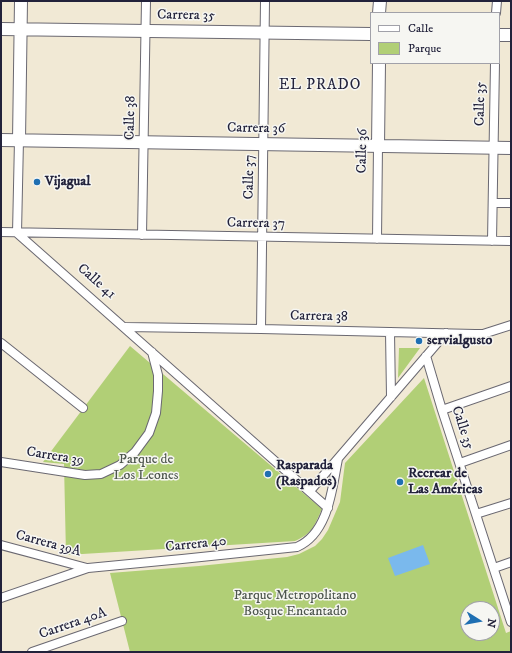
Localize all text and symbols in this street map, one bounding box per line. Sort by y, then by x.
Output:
street label: Carrera 35 [157,7,215,25]
legend [370,12,500,64]
text: Calle [408,21,433,36]
text: Parque [408,41,441,56]
district label: EL PRADO [279,77,361,95]
street label: Calle 35 [472,82,490,126]
street label: Calle 38 [122,96,140,140]
street label: Carrera 36 [227,120,285,138]
street label: Calle 36 [354,128,372,174]
street label: Calle 37 [241,154,259,200]
place label: Vijagual [45,174,90,190]
marker: Vijagual [32,177,42,187]
street label: Carrera 37 [227,215,285,233]
street label: Calle 41 [73,261,119,303]
street label: Carrera 38 [290,308,348,326]
place label: servialgusto [427,333,492,349]
marker: servialgusto [414,336,424,346]
street label: Calle 35 [447,404,477,452]
street label: Carrera 39 [25,444,85,470]
park label: Parque de Los Leones [113,452,179,484]
place label: Rasparada (Raspados) [276,458,337,490]
place label: Recrear de Las Américas [408,466,482,498]
marker: Rasparada (Raspados) [263,469,273,479]
marker: Recrear de Las Américas [395,477,405,487]
street label: Carrera 39A [14,527,82,561]
street label: Carrera 40 [165,533,227,557]
park label: Parque Metropolitano Bosque Encantado [234,588,356,620]
north arrow [460,601,500,641]
street label: Carrera 40A [37,605,109,643]
text: N [483,617,499,629]

